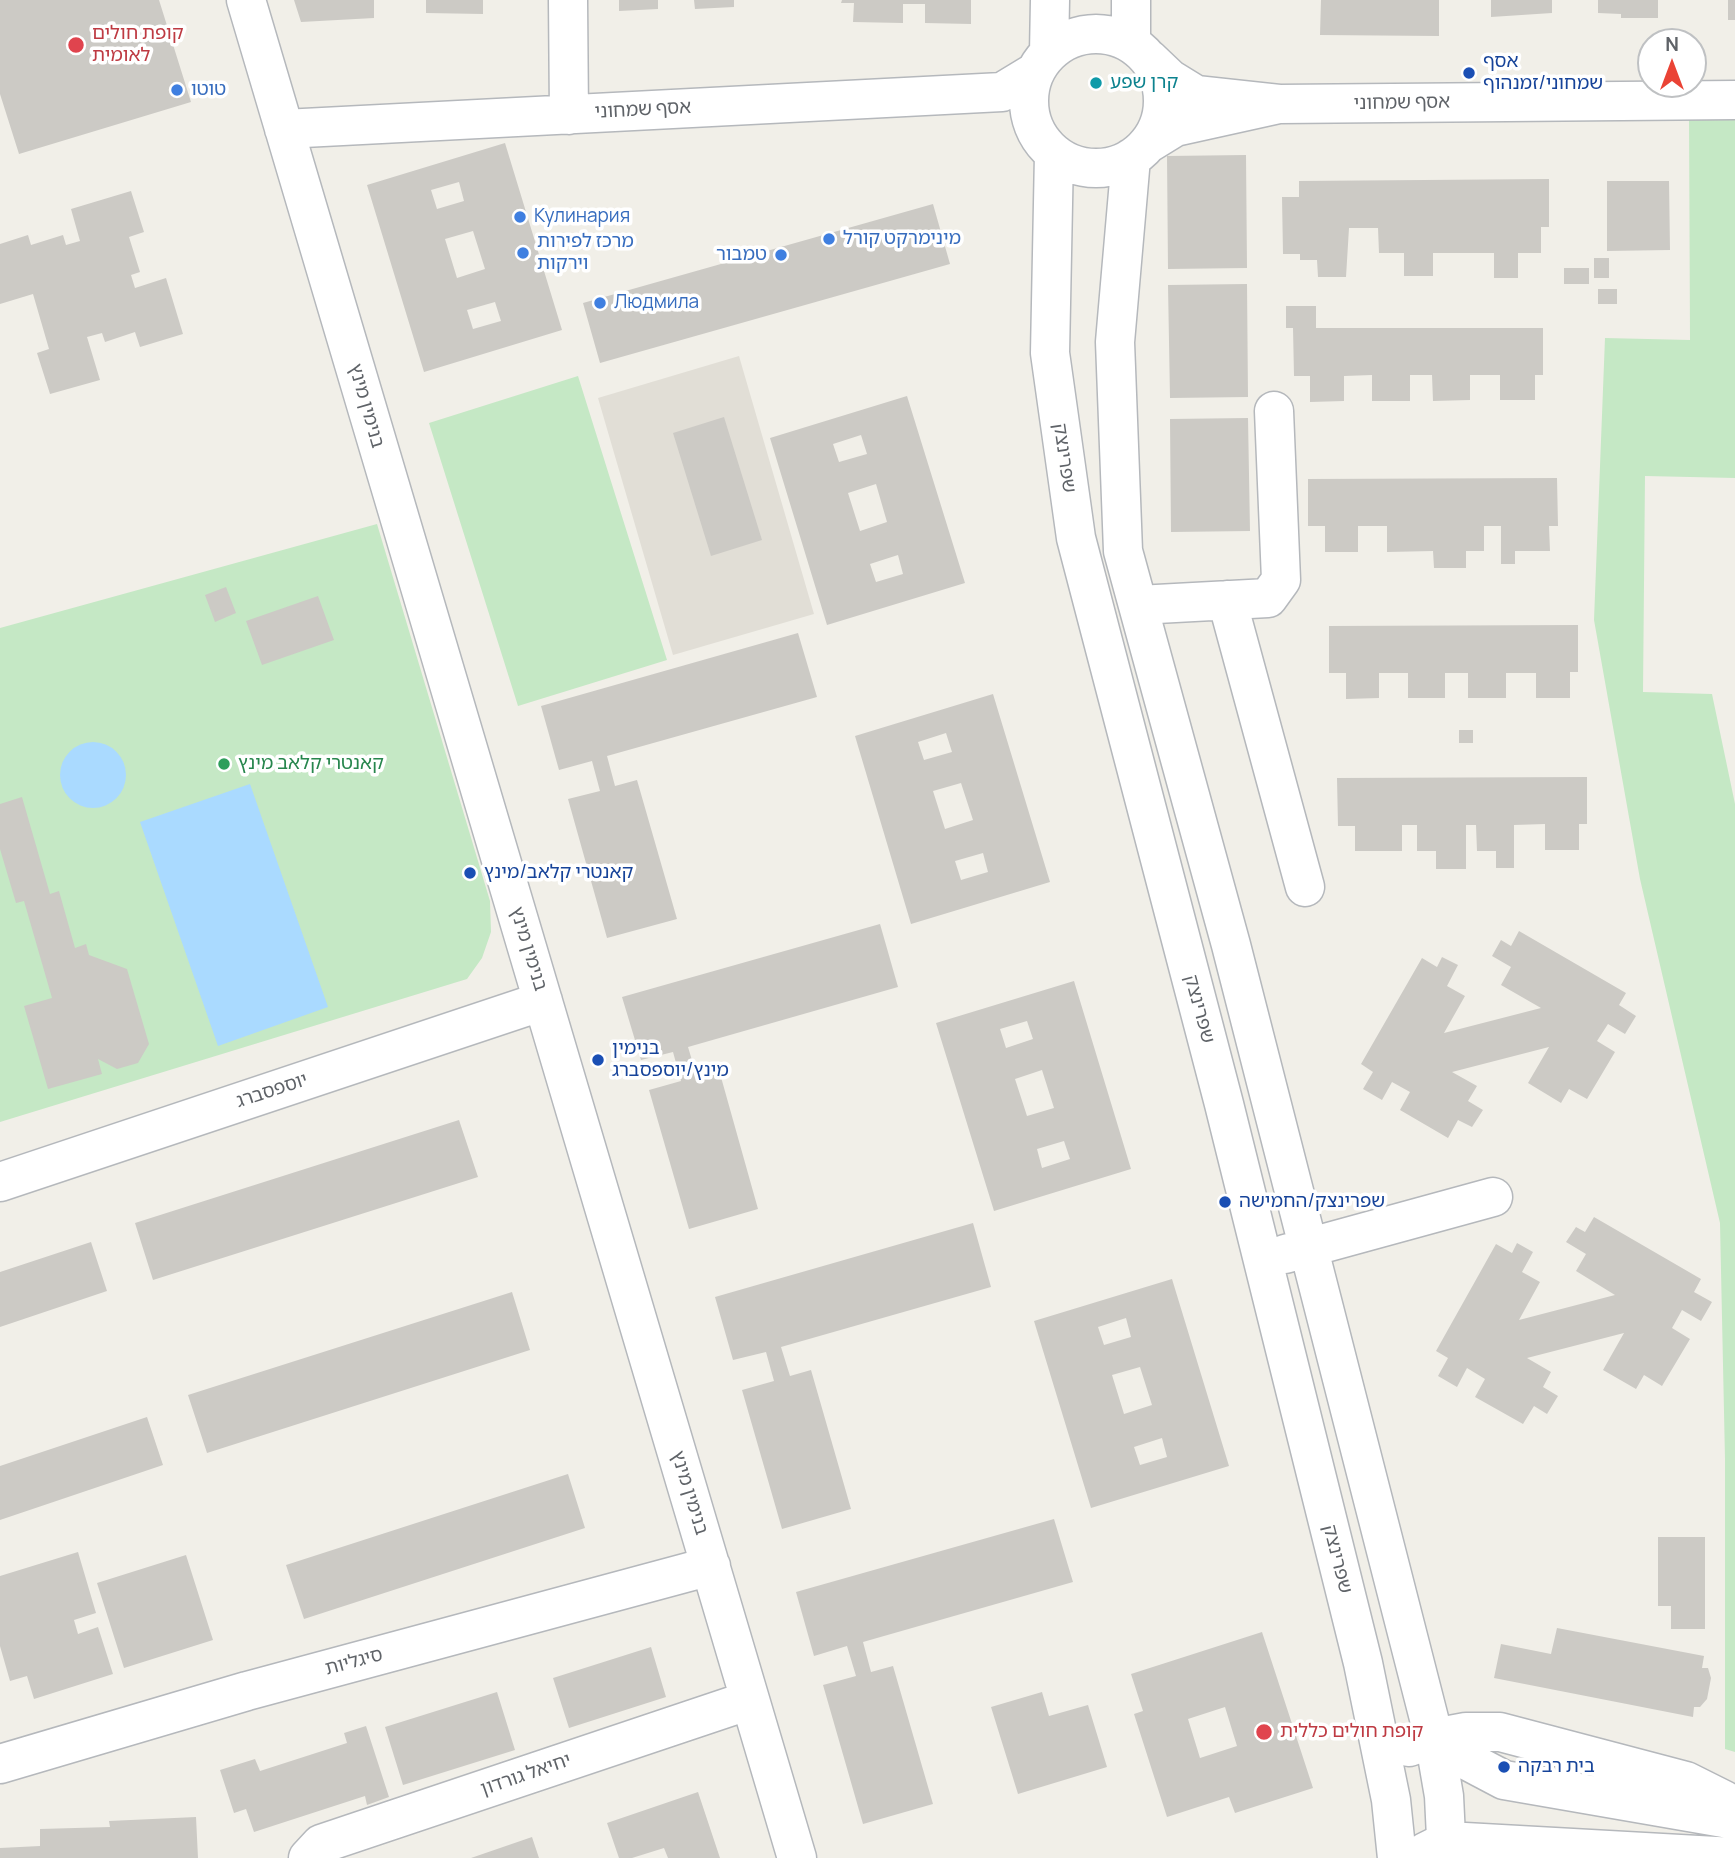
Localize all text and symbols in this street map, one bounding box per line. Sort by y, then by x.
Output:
place label: קופת חולים לאומית [92,23,184,67]
north arrow [1637,28,1707,98]
text: N [1665,31,1679,57]
marker: קופת חולים לאומית [66,35,86,55]
place label: אסף שמחוני/זמנהוף [1483,51,1603,95]
marker: אסף שמחוני/זמנהוף [1461,65,1477,81]
place label: קרן שפע [1110,72,1178,94]
marker: קרן שפע [1088,75,1104,91]
place label: טוטו [191,79,226,101]
marker: טוטו [169,82,185,98]
street label: אסף שמחוני [1354,91,1450,115]
street label: אסף שמחוני [594,96,692,124]
place label: Кулинария [534,206,630,228]
marker: Кулинария [512,209,528,225]
place label: מינימרקט קורל [843,228,961,250]
place label: מרכז לפירות וירקות [537,231,634,275]
marker: מינימרקט קורל [821,231,837,247]
place label: טמבור [716,244,767,266]
marker: מרכז לפירות וירקות [515,245,531,261]
marker: טמבור [773,247,789,263]
place label: Людмила [614,292,699,314]
marker: Людмила [592,295,608,311]
street label: בנימין מינץ [343,361,389,451]
street label: שפרינצק [1048,422,1080,494]
place label: קאנטרי קלאב מינץ [238,753,384,775]
marker: קאנטרי קלאב מינץ [216,756,232,772]
place label: קאנטרי קלאב/מינץ [484,862,633,884]
marker: קאנטרי קלאב/מינץ [462,865,478,881]
street label: בנימין מינץ [504,904,552,994]
street label: שפרינצק [1179,972,1219,1046]
place label: בנימין מינץ/יוספסברג [612,1038,729,1082]
marker: בנימין מינץ/יוספסברג [590,1052,606,1068]
street label: יוספסברג [233,1069,311,1113]
place label: שפרינצק/החמישה [1239,1191,1385,1213]
marker: שפרינצק/החמישה [1217,1194,1233,1210]
street label: בנימין מינץ [665,1448,713,1538]
street label: שפרינצק [1317,1522,1357,1596]
street label: סיגליות [323,1643,385,1681]
place label: קופת חולים כללית [1280,1721,1423,1743]
marker: קופת חולים כללית [1254,1722,1274,1742]
street label: יחיאל גורדון [478,1749,574,1801]
place label: בית רבקה [1518,1756,1595,1778]
marker: בית רבקה [1496,1759,1512,1775]

